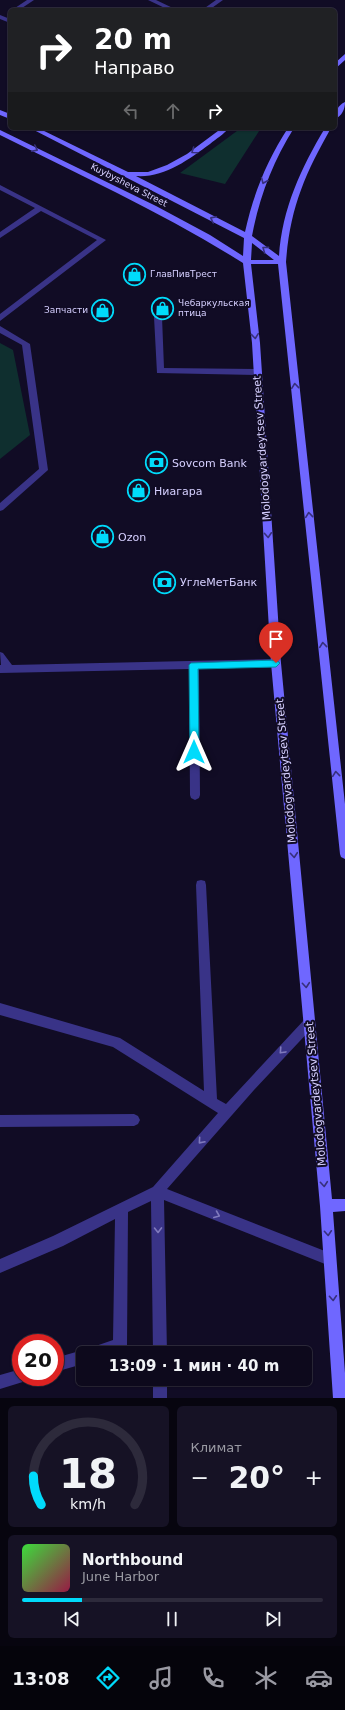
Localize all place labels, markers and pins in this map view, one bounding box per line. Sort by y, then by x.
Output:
shop icon: ГлавПивТрест [121,261,147,287]
place label: ГлавПивТрест [150,269,217,279]
shop icon: Чебаркульская птица [150,295,176,321]
shop icon: Запчасти [90,297,116,323]
place label: Чебаркульская птица [178,298,250,318]
place label: Запчасти [44,305,88,315]
bank icon: Sovcom Bank [144,450,170,476]
place label: Sovcom Bank [172,457,247,470]
shop icon: Ниагара [126,478,152,504]
place label: Ниагара [154,485,202,498]
shop icon: Ozon [89,524,115,550]
place label: Ozon [118,531,146,544]
bank icon: УглеМетБанк [151,569,177,595]
place label: УглеМетБанк [180,576,257,589]
pin [259,622,293,663]

